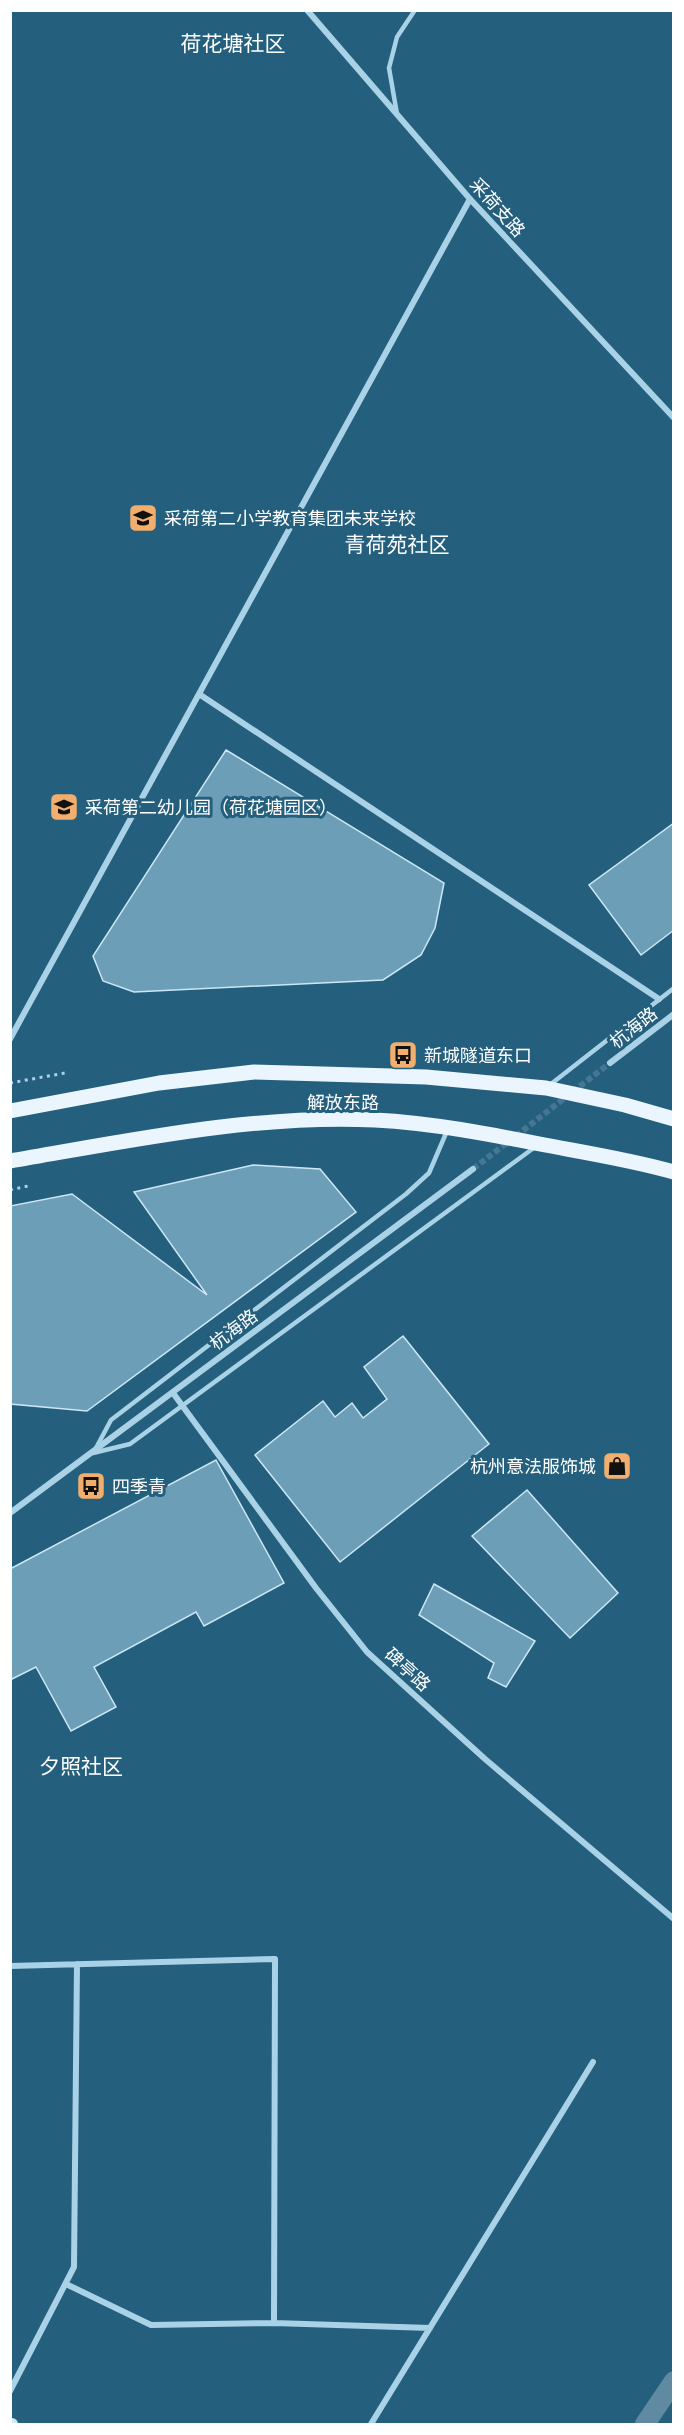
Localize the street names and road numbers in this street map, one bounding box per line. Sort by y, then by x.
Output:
street label: 采荷支路 [465,172,531,242]
street label: 杭海路 [604,1001,662,1053]
street label: 解放东路 [307,1090,379,1114]
street label: 杭海路 [204,1303,262,1355]
street label: 碑亭路 [380,1642,436,1696]

